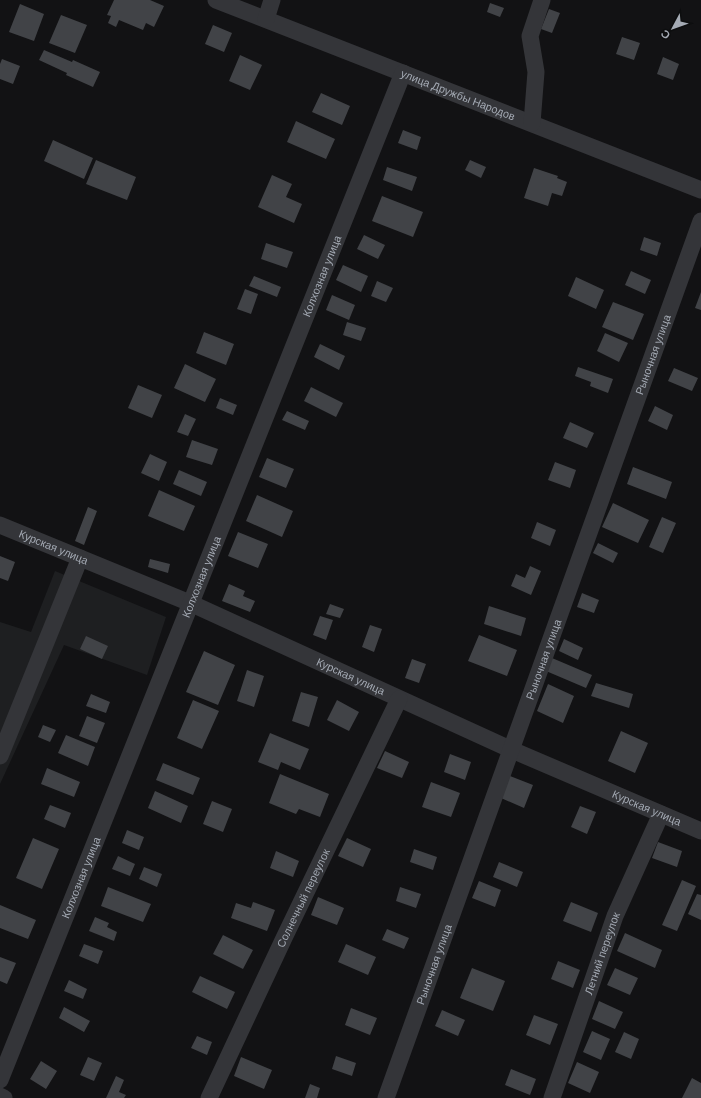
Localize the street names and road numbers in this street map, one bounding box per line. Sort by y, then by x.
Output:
street label: улица Дружбы Народов [399,66,517,124]
street label: Колхозная улица [299,232,345,319]
street label: Рыночная улица [632,312,674,397]
street label: Курская улица [17,527,91,568]
street label: Колхозная улица [179,533,224,620]
street label: Рыночная улица [523,617,565,701]
street label: Курская улица [314,655,388,698]
street label: Курская улица [610,787,684,829]
street label: Колхозная улица [58,834,104,920]
street label: Солнечный переулок [274,846,333,950]
street label: Летний переулок [581,910,623,996]
street label: Рыночная улица [413,921,455,1006]

